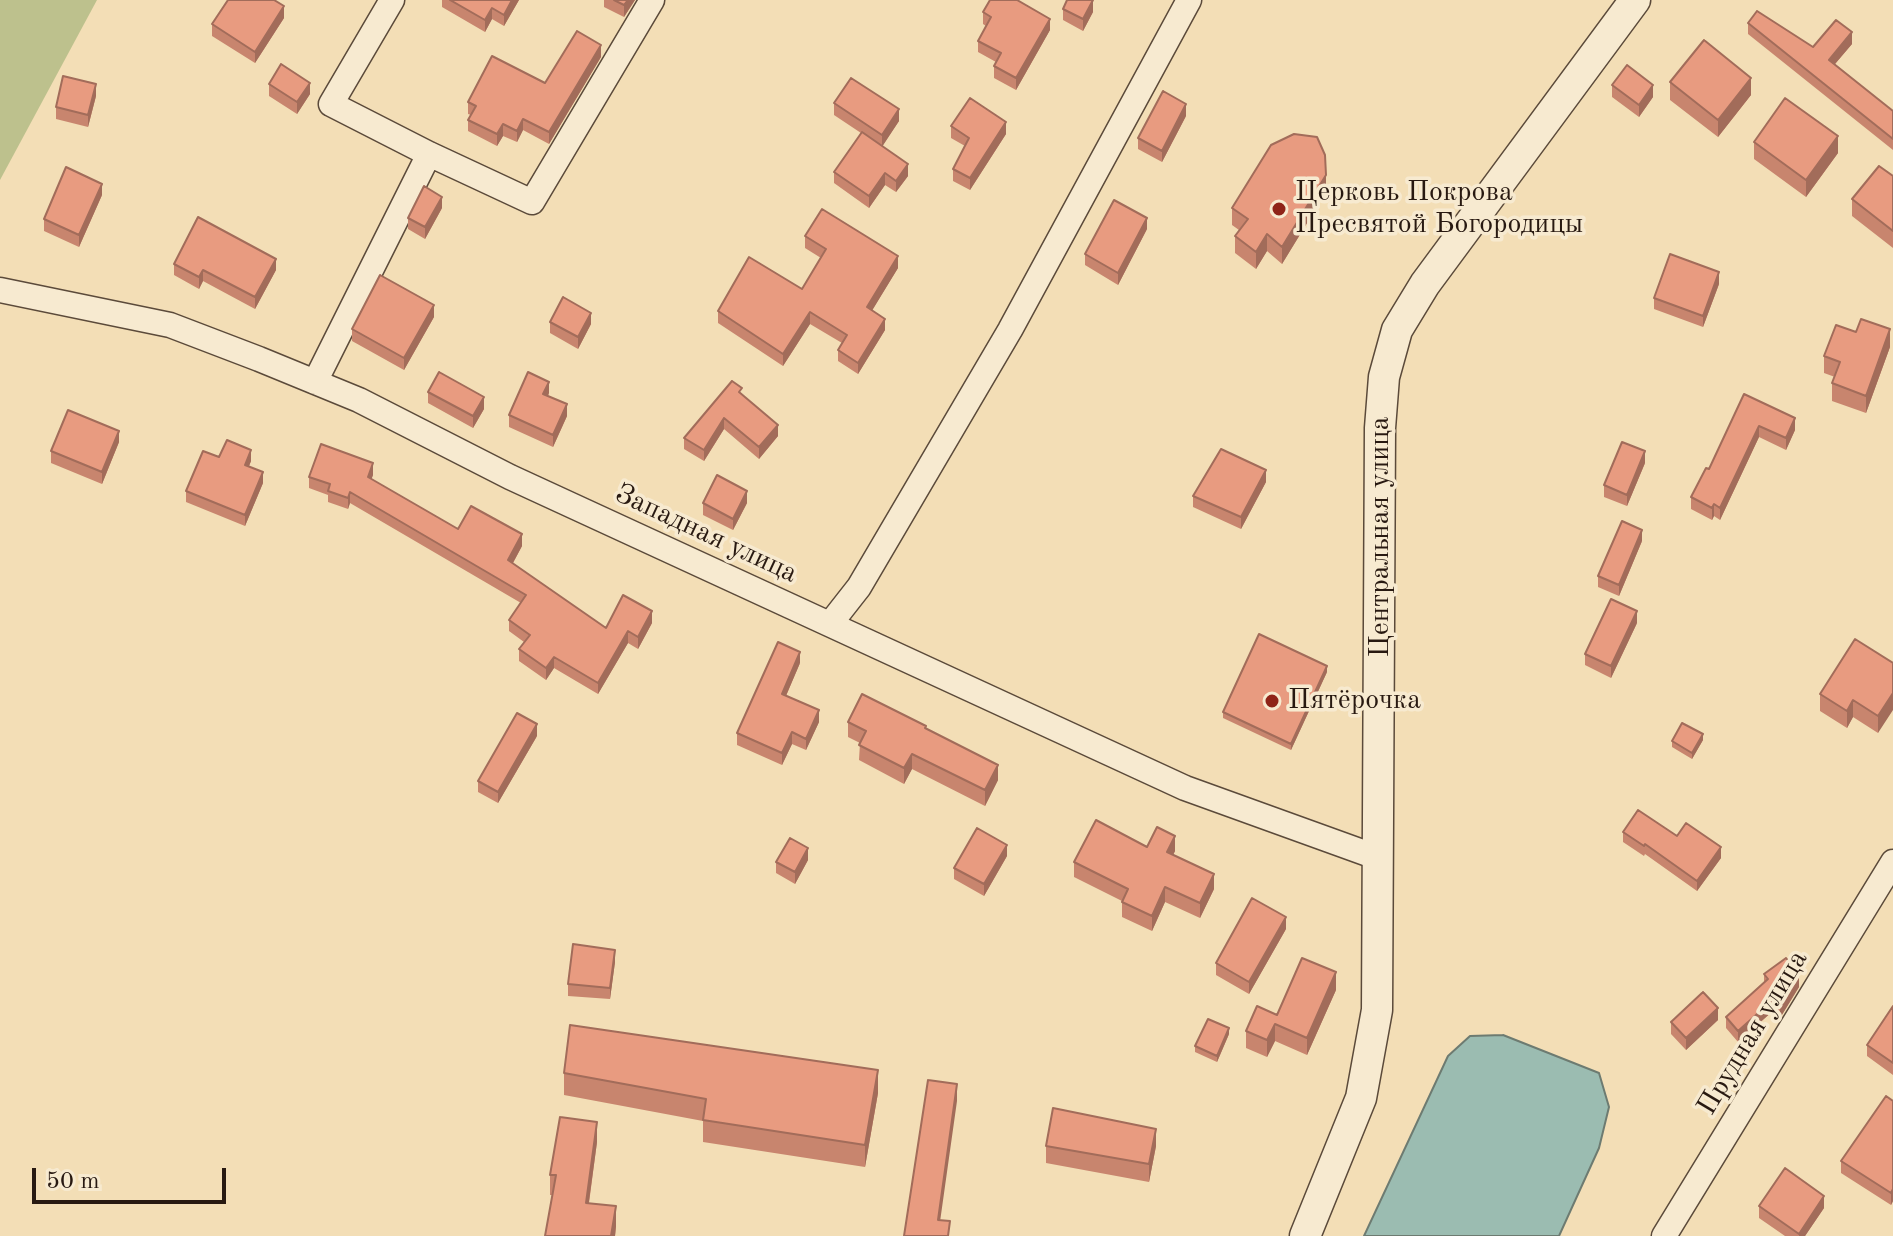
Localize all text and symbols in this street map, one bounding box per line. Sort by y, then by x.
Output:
place label: Церковь Покрова Пресвятой Богородицы [1295,176,1583,242]
marker: Церковь Покрова Пресвятой Богородицы [1270,200,1288,218]
street label: Центральная улица [1364,416,1398,658]
street label: Западная улица [609,477,803,591]
place label: Пятёрочка [1288,684,1421,718]
marker: Пятёрочка [1263,692,1281,710]
street label: Прудная улица [1691,944,1815,1122]
scale bar [36,1152,230,1202]
text: 50 m [46,1170,100,1194]

